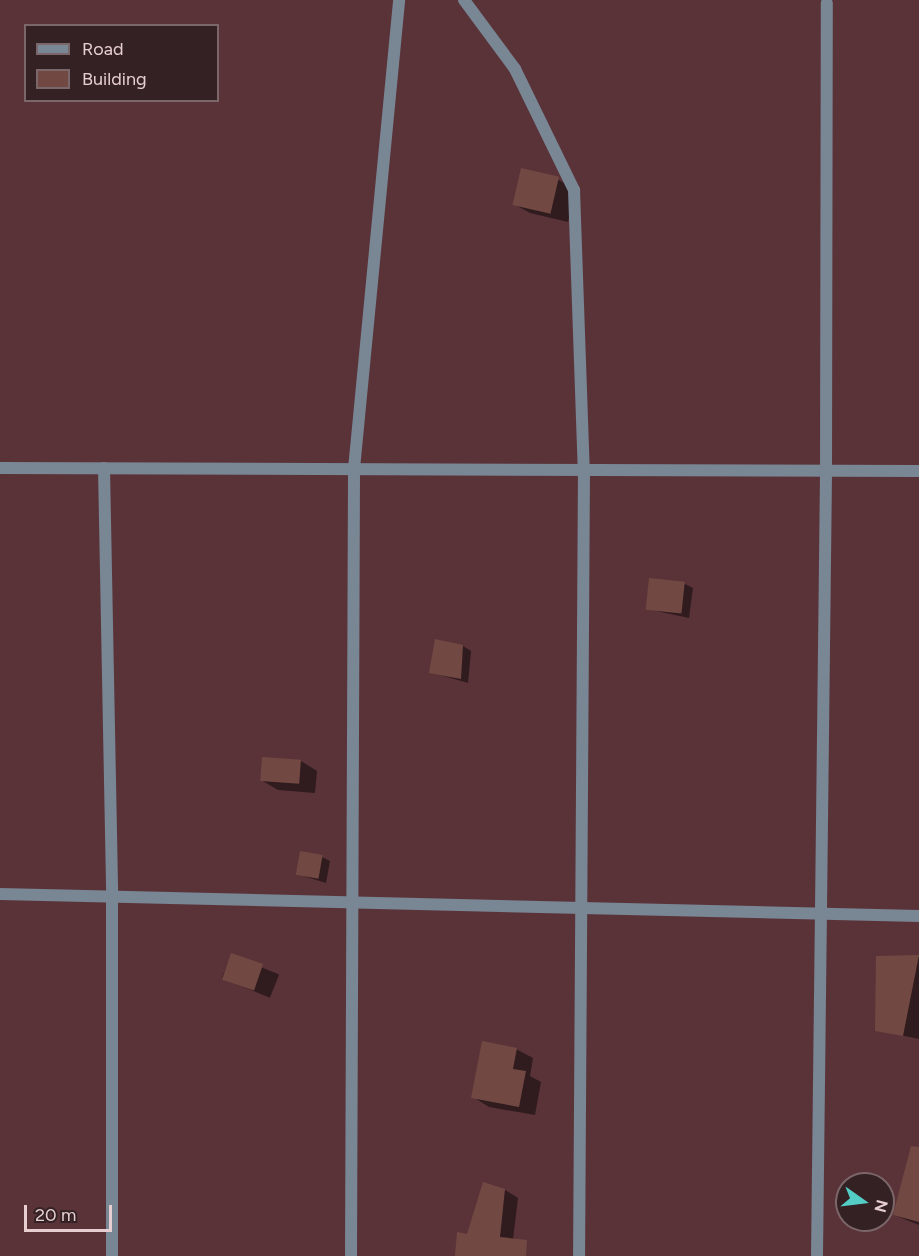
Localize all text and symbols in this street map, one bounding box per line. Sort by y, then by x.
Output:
legend [24,24,219,102]
text: Road [82,38,123,60]
text: Building [82,68,147,90]
north arrow [835,1172,895,1232]
scale bar [27,1193,116,1231]
text: N [870,1198,892,1214]
text: 20 m [35,1204,76,1226]

